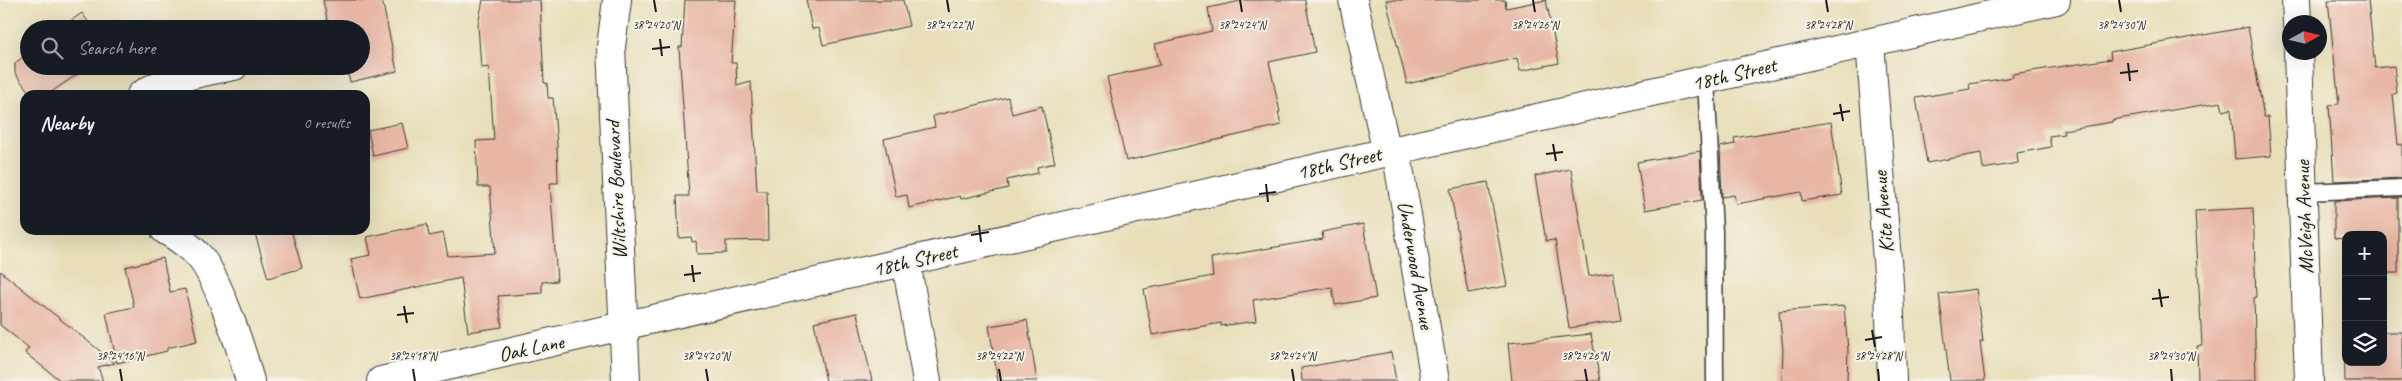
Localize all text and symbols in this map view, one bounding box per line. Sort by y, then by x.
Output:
north arrow [2282,15,2327,60]
text: 38°24'20"N [632,17,681,33]
text: 38°24'22"N [925,17,974,33]
text: 38°24'24"N [1218,17,1267,33]
text: 38°24'26"N [1511,17,1560,33]
text: 38°24'28"N [1804,17,1853,33]
text: 38°24'30"N [2097,17,2146,33]
search box [20,20,370,75]
icon: search [38,34,66,62]
text: Search here [78,36,155,60]
street label: 18th Street [1689,51,1781,96]
text: Nearby [40,110,93,136]
text: 0 results [303,113,350,133]
street label: Wiltshire Boulevard [599,117,633,260]
street label: 18th Street [1294,140,1386,185]
street label: McVeigh Avenue [2289,159,2319,274]
street label: Kite Avenue [1866,169,1900,254]
street label: Underwood Avenue [1392,199,1440,332]
map controls [2342,231,2387,366]
button: + [2342,231,2387,276]
street label: 18th Street [870,237,962,282]
button: − [2342,276,2387,321]
button: layers [2342,321,2387,366]
street label: Oak Lane [496,328,567,368]
text: 38°24'16"N [96,348,145,364]
text: 38°24'18"N [389,348,438,364]
text: 38°24'20"N [682,348,731,364]
text: 38°24'22"N [975,348,1024,364]
text: 38°24'24"N [1268,348,1317,364]
text: 38°24'26"N [1561,348,1610,364]
text: 38°24'28"N [1854,348,1903,364]
text: 38°24'30"N [2147,348,2196,364]

